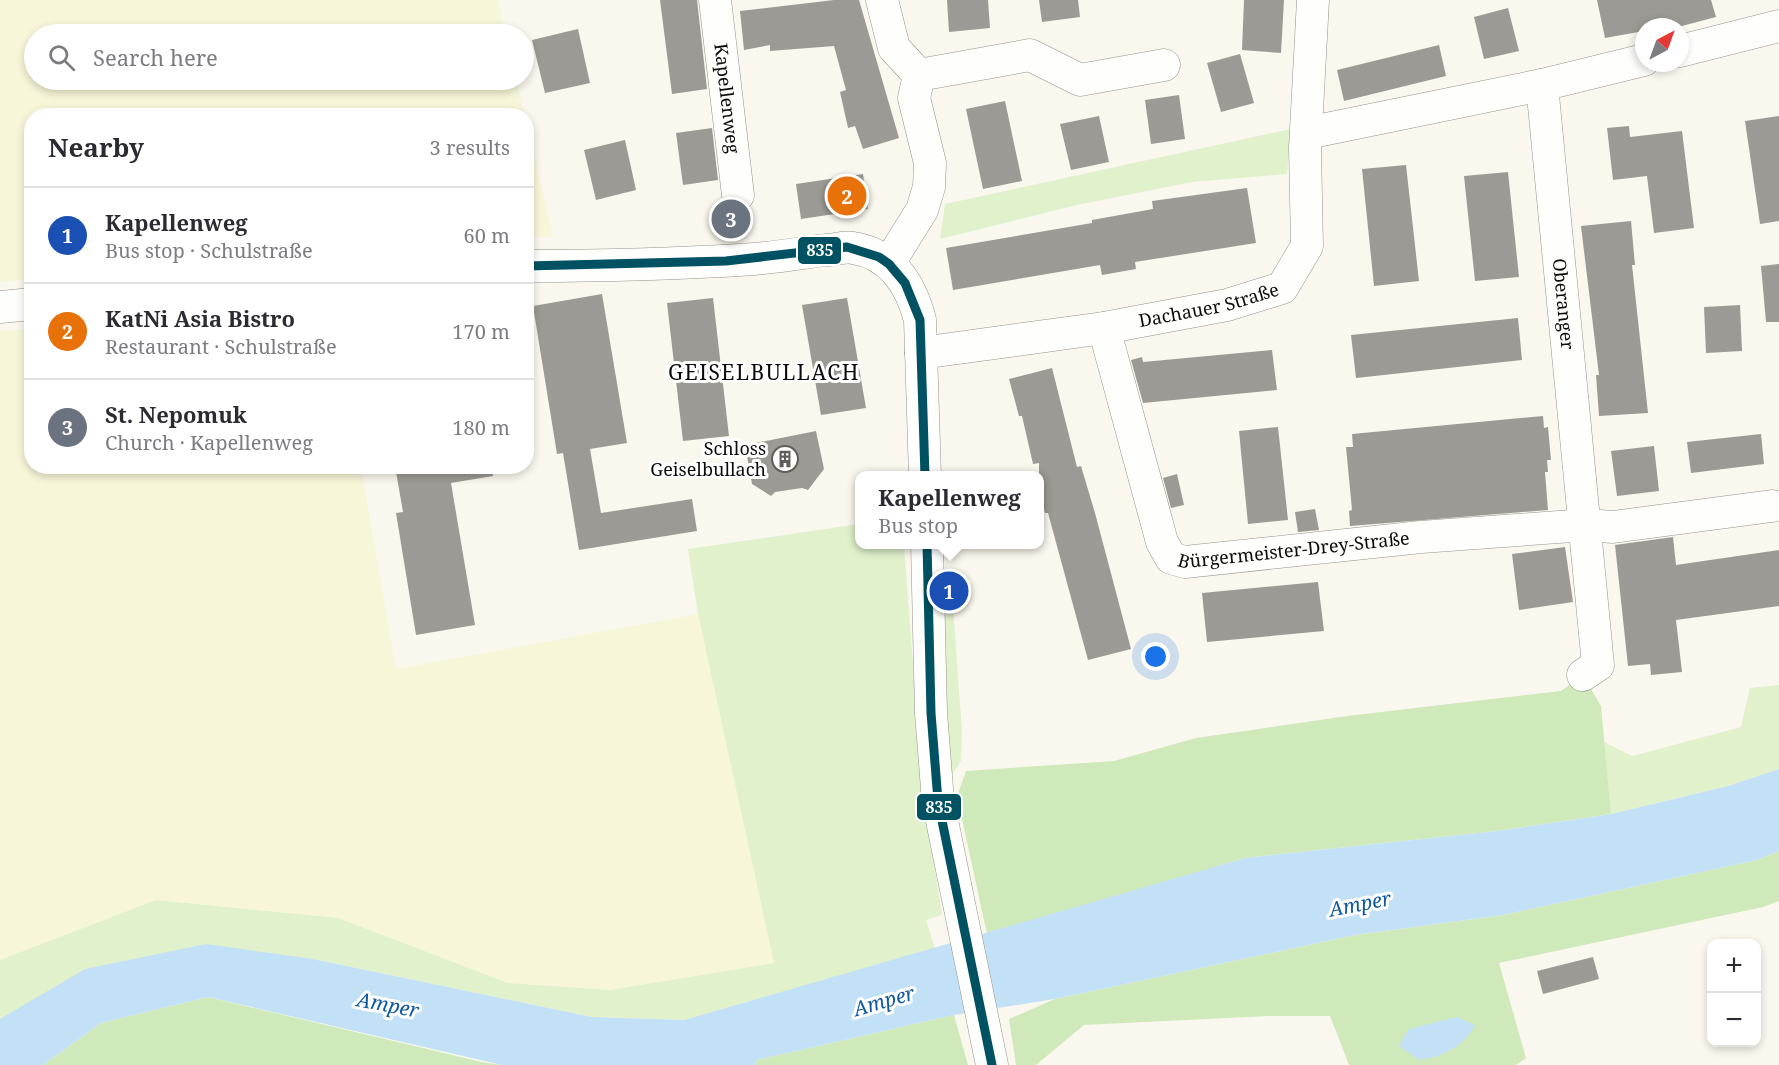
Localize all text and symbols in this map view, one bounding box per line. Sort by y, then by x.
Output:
north arrow [1635,18,1689,72]
search box [24,24,534,90]
icon: search [45,41,78,74]
text: Search here [93,42,218,72]
street label: Kapellenweg [709,42,746,155]
text: Nearby [48,129,144,165]
text: 3 results [430,134,510,161]
pin: 2 [828,174,866,218]
pin: 3 [712,196,750,242]
text: Kapellenweg [105,207,248,237]
text: 1 [62,222,73,249]
text: 60 m [464,222,510,249]
line badge: 835 [797,236,842,265]
text: Bus stop · Schulstraße [105,237,313,264]
text: 835 [806,239,834,261]
street label: Oberanger [1548,257,1581,351]
street label: Dachauer Straße [1136,277,1282,332]
text: KatNi Asia Bistro [105,303,295,333]
text: 2 [62,318,73,345]
text: 170 m [452,318,510,345]
text: Restaurant · Schulstraße [105,333,337,360]
district label: GEISELBULLACH [668,358,860,386]
text: St. Nepomuk [105,399,247,429]
text: 3 [62,414,73,441]
text: 180 m [452,414,510,441]
text: Church · Kapellenweg [105,429,313,456]
place label: Schloss Geiselbullach [650,436,766,481]
building icon: Schloss Geiselbullach [770,444,800,474]
popup [855,471,1044,549]
text: Kapellenweg [878,482,1021,512]
text: Bus stop [878,512,958,539]
street label: Bürgermeister-Drey-Straße [1175,525,1411,574]
pin: 1 [930,568,968,614]
your location [1141,642,1170,671]
line badge: 835 [916,793,962,821]
text: 835 [925,796,953,818]
water label: Amper [1325,884,1394,923]
map controls [1707,939,1761,1047]
button: + [1707,939,1761,993]
water label: Amper [848,979,918,1023]
water label: Amper [353,985,422,1024]
button: − [1707,993,1761,1047]

